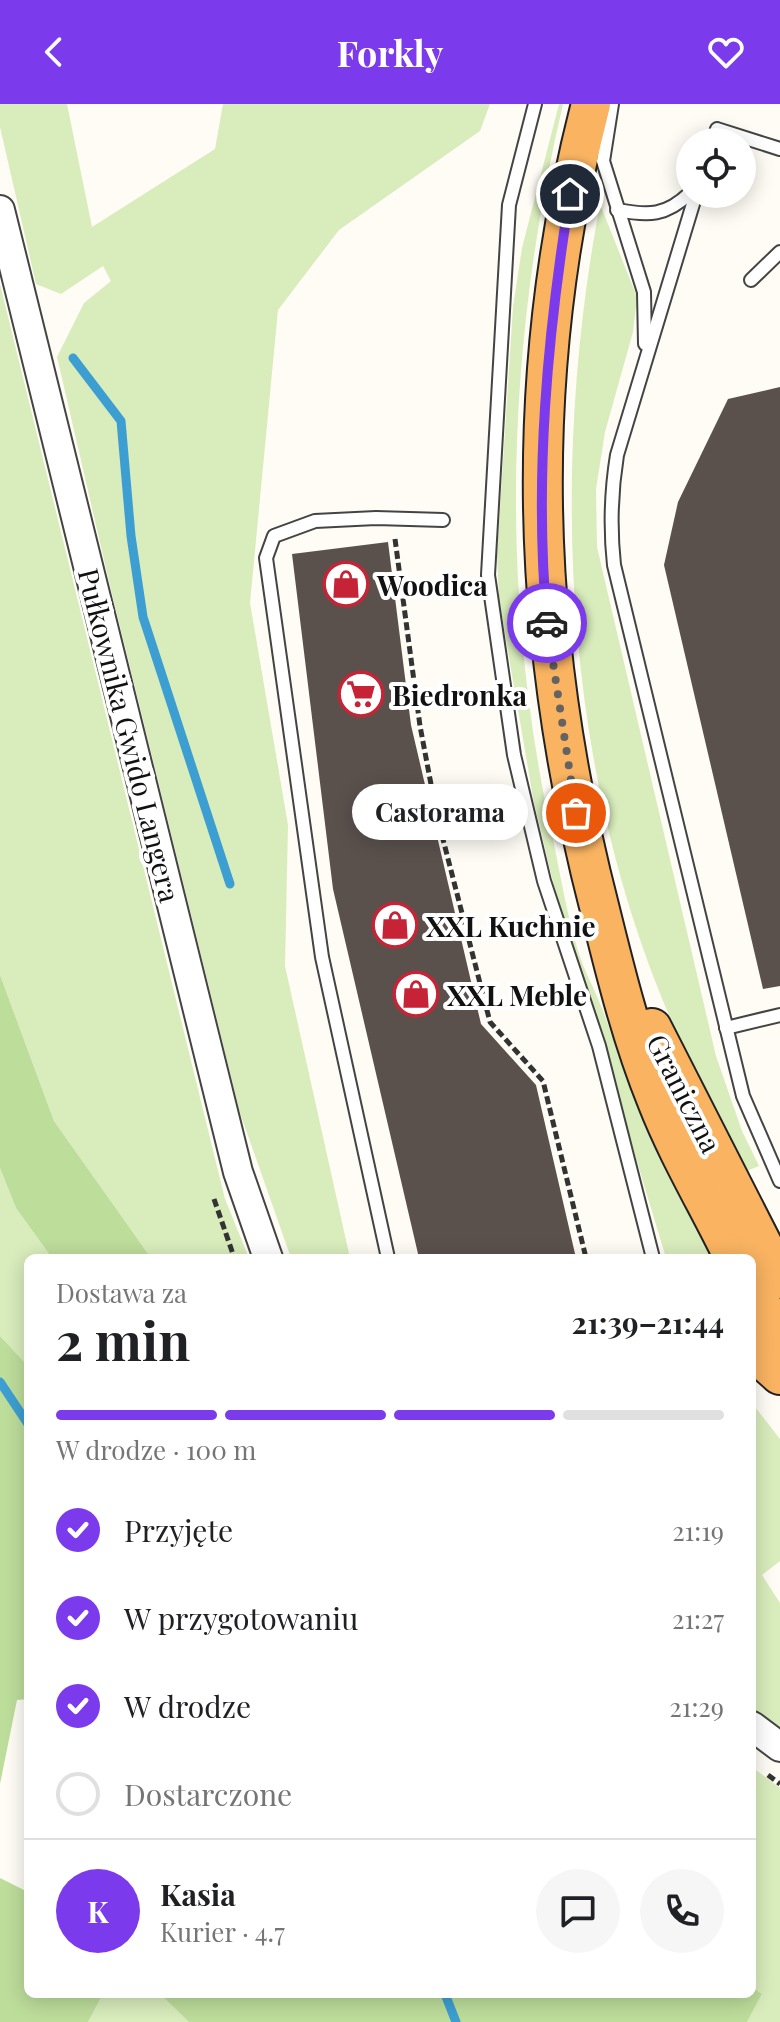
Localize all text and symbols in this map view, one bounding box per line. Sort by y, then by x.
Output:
text: Forkly [337,28,443,76]
icon: back [32,30,76,74]
icon: heart [704,30,748,74]
map controls [676,128,756,208]
button: locate [676,128,756,208]
pin [536,160,604,228]
icon: home [548,172,592,216]
shop icon: Woodica [322,560,370,608]
street label: Pułkownika Gwido Langera [71,564,189,906]
place label: Woodica [376,566,488,603]
courier [507,583,587,663]
icon: car [525,601,569,645]
supermarket icon: Biedronka [337,670,385,718]
place label: Biedronka [392,676,527,713]
pin [542,779,610,847]
callout: Castorama [352,785,528,841]
icon: bag [554,791,598,835]
text: Castorama [375,794,505,829]
shop icon: XXL Kuchnie [371,901,419,949]
place label: XXL Kuchnie [426,907,596,944]
shop icon: XXL Meble [392,970,440,1018]
place label: XXL Meble [447,976,587,1013]
street label: Graniczna [639,1027,731,1159]
text: Dostawa za [56,1275,187,1310]
text: 21:39–21:44 [572,1302,724,1342]
text: 2 min [56,1305,190,1374]
text: W drodze · 100 m [56,1432,256,1467]
icon: check [56,1508,100,1552]
text: Przyjęte [124,1510,233,1550]
text: 21:19 [672,1513,724,1548]
icon: check [56,1596,100,1640]
text: W przygotowaniu [124,1598,358,1638]
text: 21:27 [672,1601,724,1636]
icon: check [56,1684,100,1728]
text: W drodze [124,1686,251,1726]
text: 21:29 [669,1689,724,1724]
text: Dostarczone [124,1774,292,1814]
button: chat [536,1869,620,1953]
button: phone [640,1869,724,1953]
text: Kasia [160,1874,236,1914]
text: K [87,1891,109,1931]
text: Kurier · 4.7 [160,1914,285,1949]

